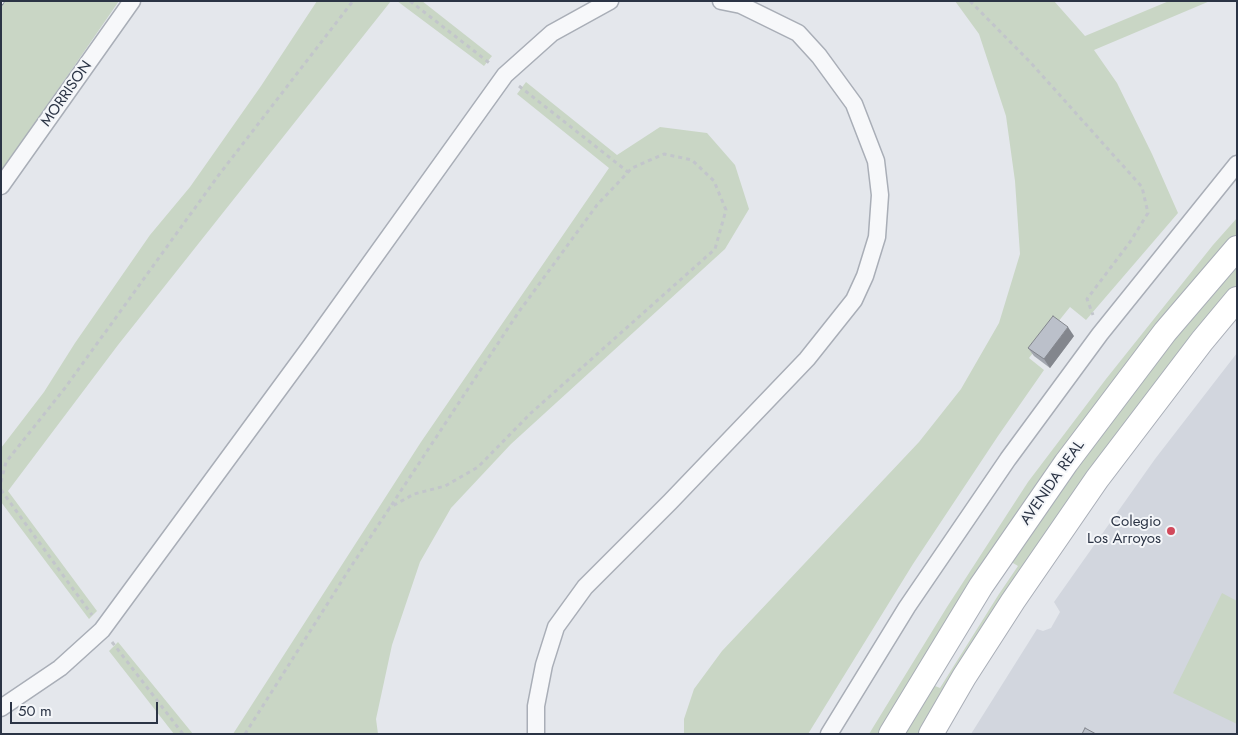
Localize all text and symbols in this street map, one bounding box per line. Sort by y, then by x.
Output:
street label: MORRISON [38,58,96,130]
street label: AVENIDA REAL [1017,437,1089,529]
place label: Colegio Los Arroyos [1087,513,1161,548]
marker: Colegio Los Arroyos [1165,525,1177,537]
scale bar [12,692,160,724]
text: 50 m [18,700,52,722]

